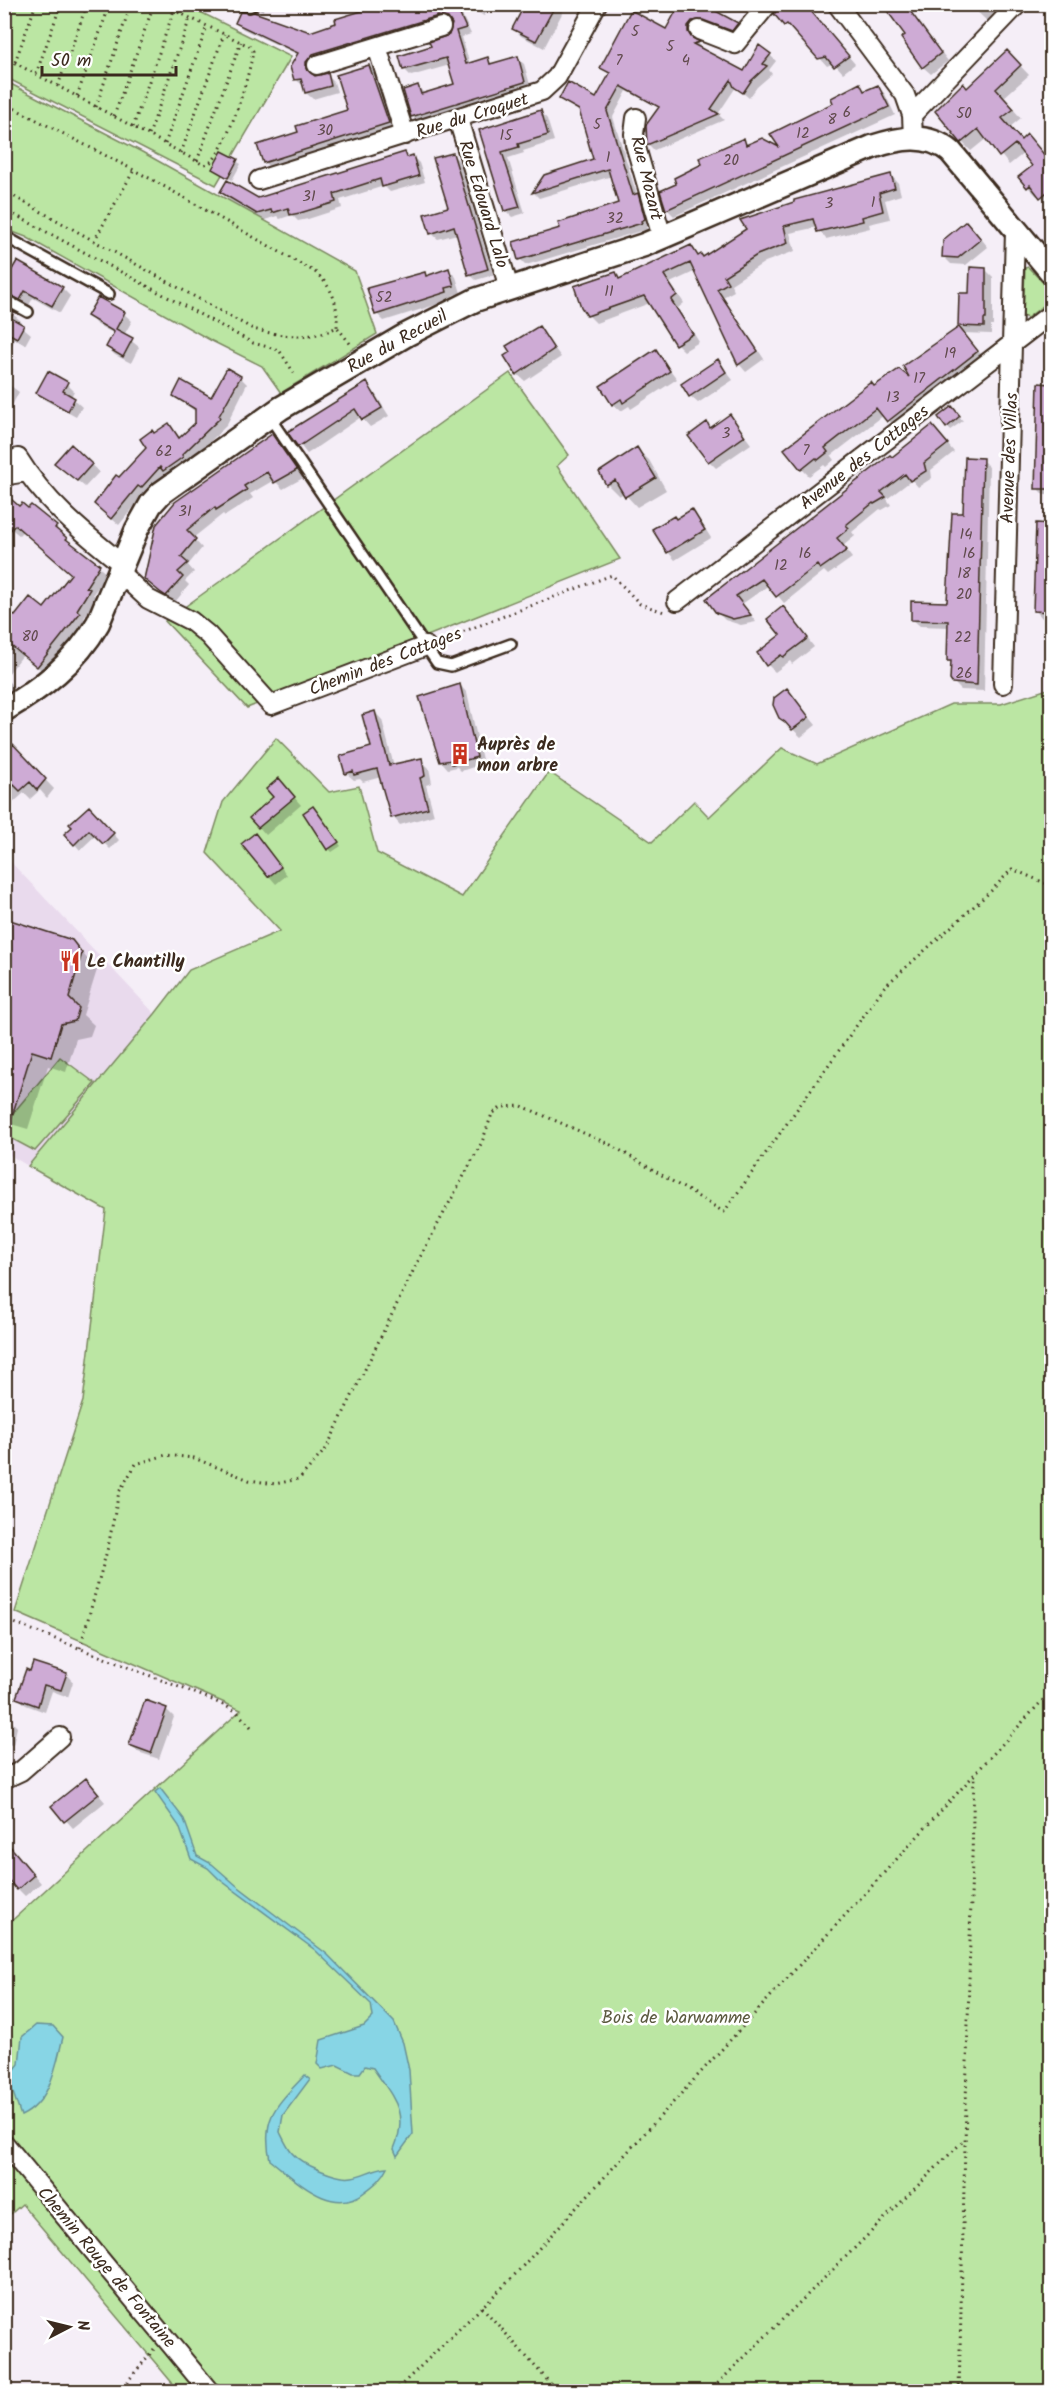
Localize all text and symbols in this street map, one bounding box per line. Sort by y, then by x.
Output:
house number: 5 [631,20,640,44]
house number: 5 [666,35,675,59]
scale bar [42,39,176,77]
text: 50 m [51,47,91,76]
house number: 7 [616,49,624,73]
house number: 4 [682,49,690,73]
street label: Rue du Croquet [412,85,533,147]
house number: 6 [843,101,851,125]
house number: 50 [956,102,972,126]
house number: 8 [827,108,837,132]
house number: 5 [593,113,602,137]
house number: 30 [317,119,334,143]
house number: 12 [796,122,810,146]
house number: 15 [500,124,513,148]
street label: Rue Mozart [621,133,670,225]
street label: Rue Edouard Lalo [449,137,516,272]
house number: 1 [606,146,611,170]
house number: 20 [723,149,740,173]
house number: 31 [302,185,316,209]
house number: 1 [871,191,876,215]
house number: 3 [825,192,834,216]
house number: 32 [606,207,624,231]
house number: 11 [604,280,614,304]
house number: 52 [376,286,392,310]
street label: Rue du Recueil [342,302,454,382]
house number: 19 [944,342,957,366]
house number: 17 [913,367,926,391]
house number: 13 [886,386,900,410]
street label: Avenue des Villas [994,392,1027,524]
street label: Avenue des Cottages [794,398,936,518]
house number: 3 [722,422,731,446]
house number: 7 [803,439,811,463]
house number: 62 [155,440,173,464]
house number: 31 [178,500,192,524]
house number: 14 [960,523,972,547]
house number: 16 [798,542,812,566]
house number: 16 [962,542,976,566]
house number: 12 [774,554,788,578]
house number: 18 [957,562,972,586]
house number: 20 [956,583,973,607]
street label: Chemin des Cottages [305,620,466,705]
house number: 80 [22,625,39,649]
house number: 22 [954,626,972,650]
house number: 26 [955,662,973,686]
place label: Auprès de mon arbre [477,731,558,781]
building icon: Auprès de mon arbre [448,742,472,766]
place label: Le Chantilly [87,948,185,977]
restaurant icon: Le Chantilly [58,949,82,973]
park label: Bois de Warwamme [602,2004,750,2033]
street label: Chemin Rouge de Fontaine [29,2181,183,2355]
north arrow [39,2297,99,2357]
text: N [69,2319,95,2332]

